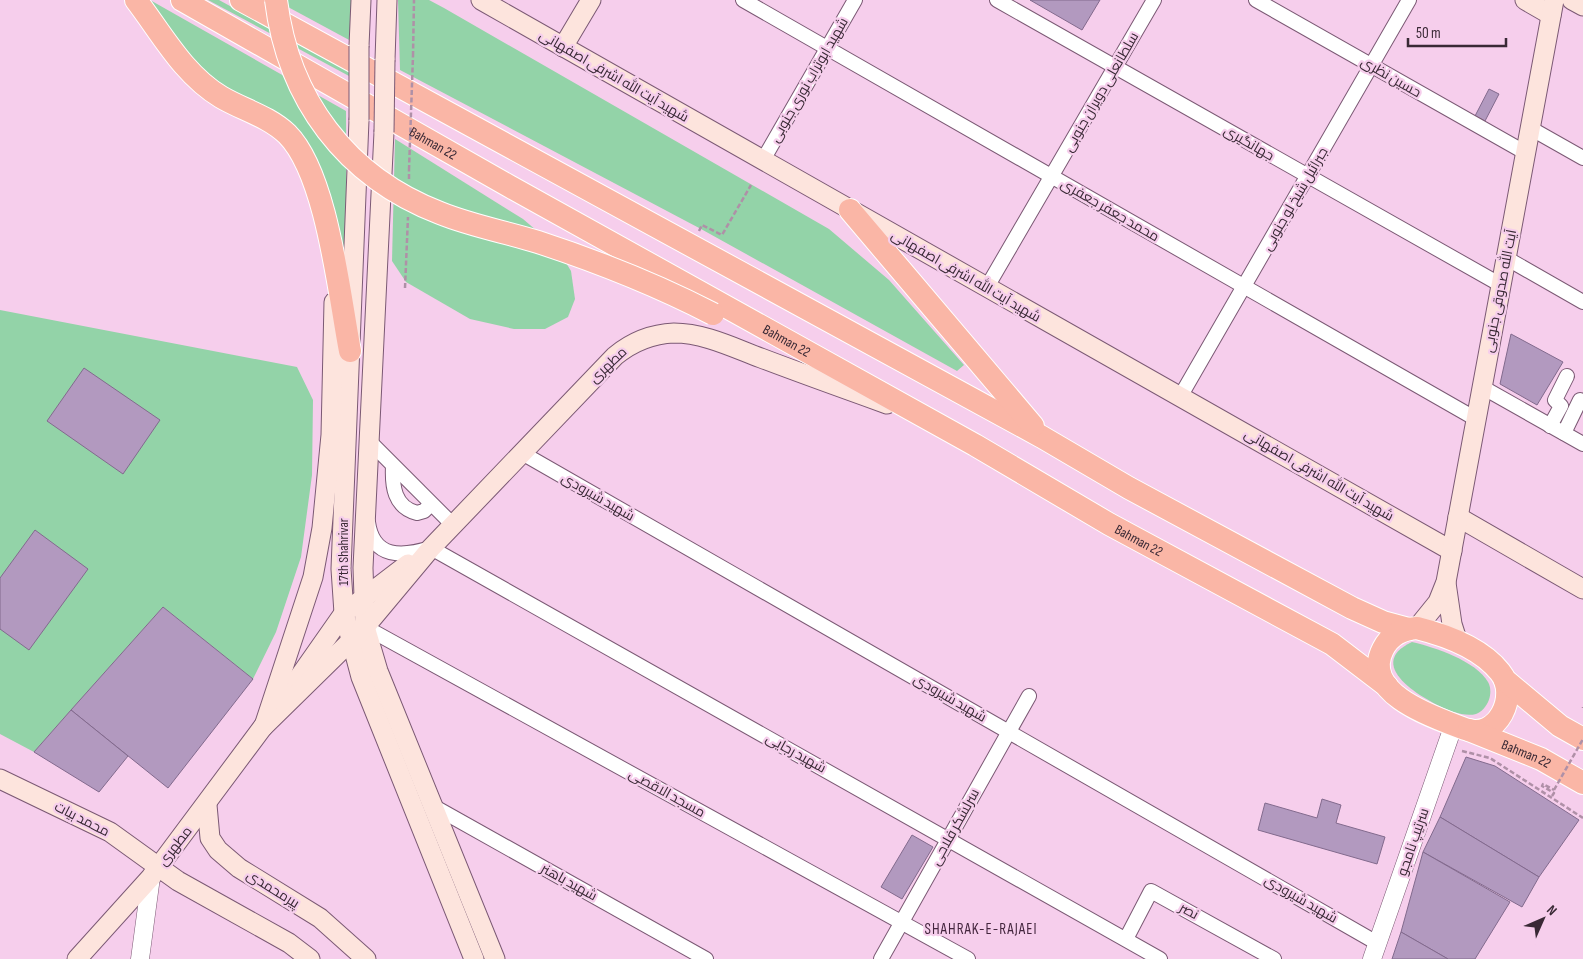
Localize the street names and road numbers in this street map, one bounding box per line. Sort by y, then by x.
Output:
street label: شهید ابوتراب نوری جنوبی [766,14,852,146]
street label: شهید آیت الله اشرفی اصفهانی [536,25,692,126]
street label: سلطانعلی دویران جنوبی [1060,29,1142,155]
street label: حسین نظری [1358,53,1424,101]
street label: جهانگیری [1221,122,1277,164]
street label: Bahman 22 [406,123,460,163]
street label: جبرائیل شیخ لو جنوبی [1258,144,1332,254]
street label: محمد جعفر جعفری [1058,175,1162,245]
street label: شهید آیت الله اشرفی اصفهانی [888,225,1044,326]
street label: آیت الله صدوقی جنوبی [1479,228,1520,354]
street label: Bahman 22 [760,320,814,361]
street label: مطهری [586,343,630,387]
street label: شهید آیت الله اشرفی اصفهانی [1241,424,1397,525]
street label: شهید شیرودی [558,469,638,525]
street label: 17th Shahrivar [335,518,352,586]
street label: Bahman 22 [1112,520,1166,560]
street label: شهید شیرودی [910,670,990,726]
street label: شهید رجایی [763,729,829,777]
street label: Bahman 22 [1499,736,1554,772]
street label: مسجد الاقصی [626,765,708,821]
street label: سرلشکر فلاحی [927,786,983,868]
street label: محمد بیات [52,798,112,840]
street label: سرتیپ نامجو [1393,806,1433,878]
street label: مطهری [154,823,196,869]
street label: شهید باهنر [537,859,600,904]
street label: پیرمحمدی [243,866,303,913]
street label: شهید شیرودی [1261,871,1341,927]
street label: نصر [1176,898,1202,923]

